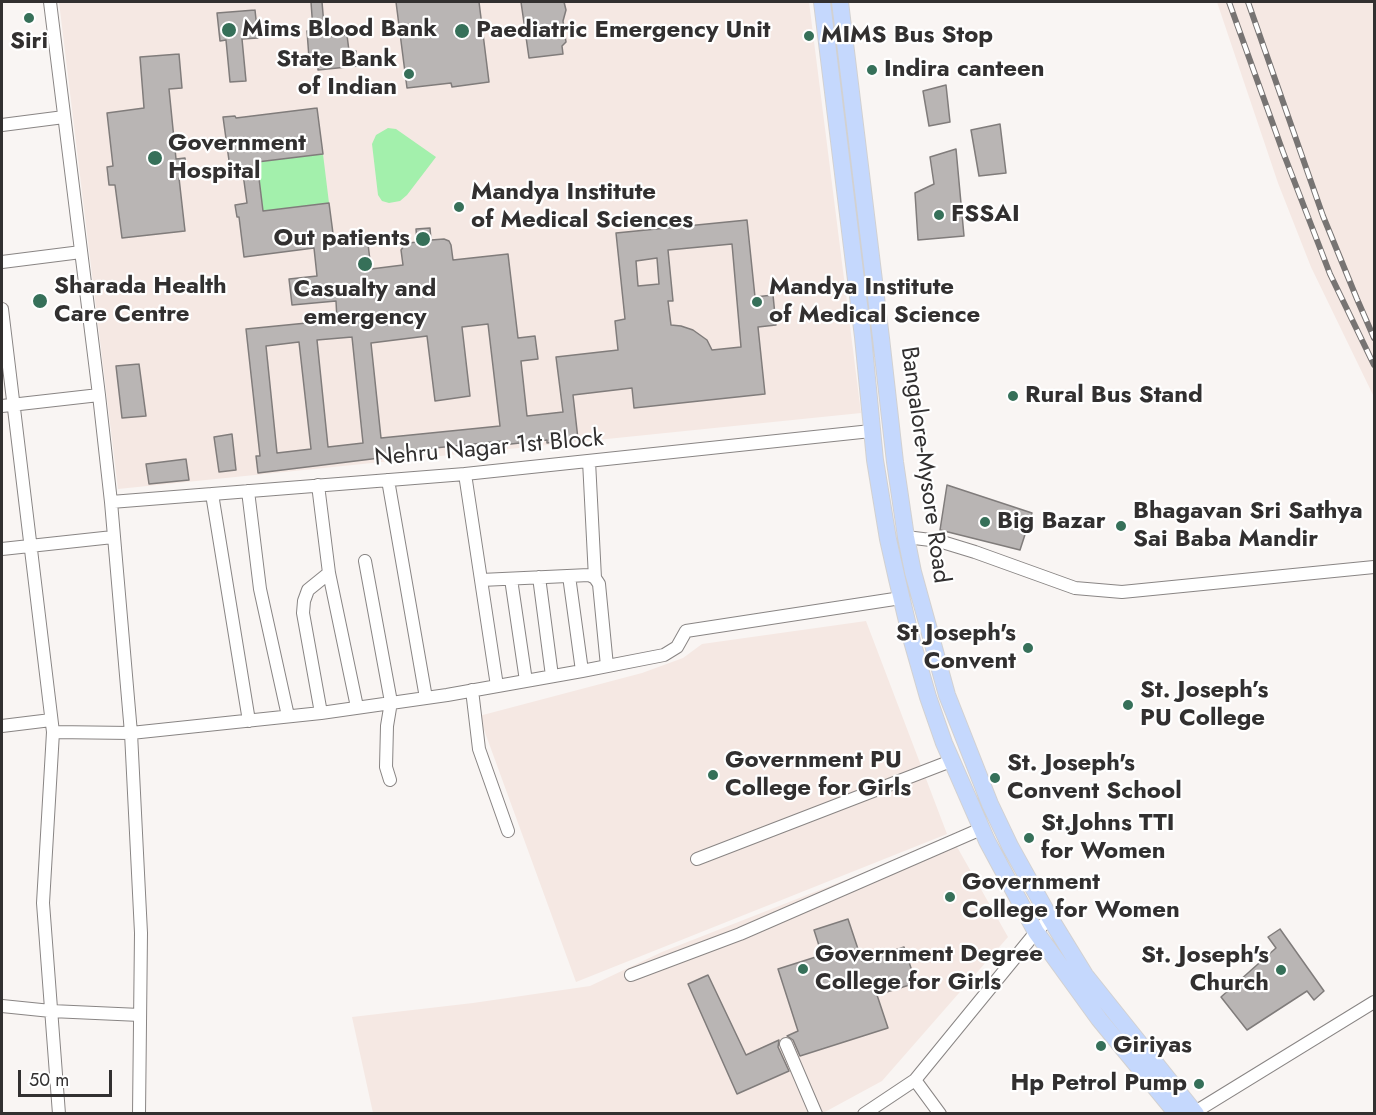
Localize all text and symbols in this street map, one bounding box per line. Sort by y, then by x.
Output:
marker: Siri [22,11,36,25]
place label: Mims Blood Bank [242,16,437,44]
place label: Paediatric Emergency Unit [476,17,771,45]
marker: Mims Blood Bank [220,21,238,39]
marker: Paediatric Emergency Unit [453,22,471,40]
place label: MIMS Bus Stop [821,22,993,50]
place label: Siri [10,28,48,56]
marker: MIMS Bus Stop [802,29,816,43]
place label: State Bank of Indian [276,46,397,102]
place label: Indira canteen [884,56,1044,84]
marker: Indira canteen [865,63,879,77]
marker: State Bank of Indian [402,67,416,81]
place label: Government Hospital [168,130,306,186]
marker: Government Hospital [146,149,164,167]
place label: Mandya Institute of Medical Sciences [471,179,693,235]
marker: Mandya Institute of Medical Sciences [452,200,466,214]
place label: FSSAI [951,201,1020,229]
marker: FSSAI [932,208,946,222]
place label: Out patients [274,225,410,253]
marker: Out patients [414,230,432,248]
marker: Casualty and emergency [356,255,374,273]
place label: Sharada Health Care Centre [54,273,227,329]
place label: Mandya Institute of Medical Science [769,274,980,330]
place label: Casualty and emergency [294,276,436,332]
marker: Sharada Health Care Centre [31,292,49,310]
marker: Mandya Institute of Medical Science [750,295,764,309]
street label: Bangalore-Mysore Road [893,345,955,585]
place label: Rural Bus Stand [1025,382,1203,410]
marker: Rural Bus Stand [1006,389,1020,403]
street label: Nehru Nagar 1st Block [373,425,605,473]
place label: Bhagavan Sri Sathya Sai Baba Mandir [1133,498,1363,554]
place label: Big Bazar [997,508,1106,536]
marker: Big Bazar [978,515,992,529]
marker: Bhagavan Sri Sathya Sai Baba Mandir [1114,519,1128,533]
place label: St Joseph's Convent [896,620,1016,676]
marker: St Joseph's Convent [1021,641,1035,655]
place label: St. Joseph’s PU College [1140,677,1269,733]
marker: St. Joseph’s PU College [1121,698,1135,712]
place label: Government PU College for Girls [725,747,911,803]
place label: St. Joseph's Convent School [1007,750,1182,806]
marker: Government PU College for Girls [706,768,720,782]
marker: St. Joseph's Convent School [988,771,1002,785]
place label: St.Johns TTI for Women [1041,810,1174,866]
marker: St.Johns TTI for Women [1022,831,1036,845]
place label: Government College for Women [962,869,1180,925]
marker: Government College for Women [943,890,957,904]
place label: Government Degree College for Girls [815,941,1043,997]
place label: St. Joseph's Church [1141,942,1269,998]
marker: Government Degree College for Girls [796,962,810,976]
marker: St. Joseph's Church [1274,963,1288,977]
place label: Giriyas [1113,1032,1192,1060]
marker: Giriyas [1094,1039,1108,1053]
scale bar [21,1058,116,1096]
text: 50 m [29,1067,69,1093]
place label: Hp Petrol Pump [1010,1070,1187,1098]
marker: Hp Petrol Pump [1192,1077,1206,1091]

